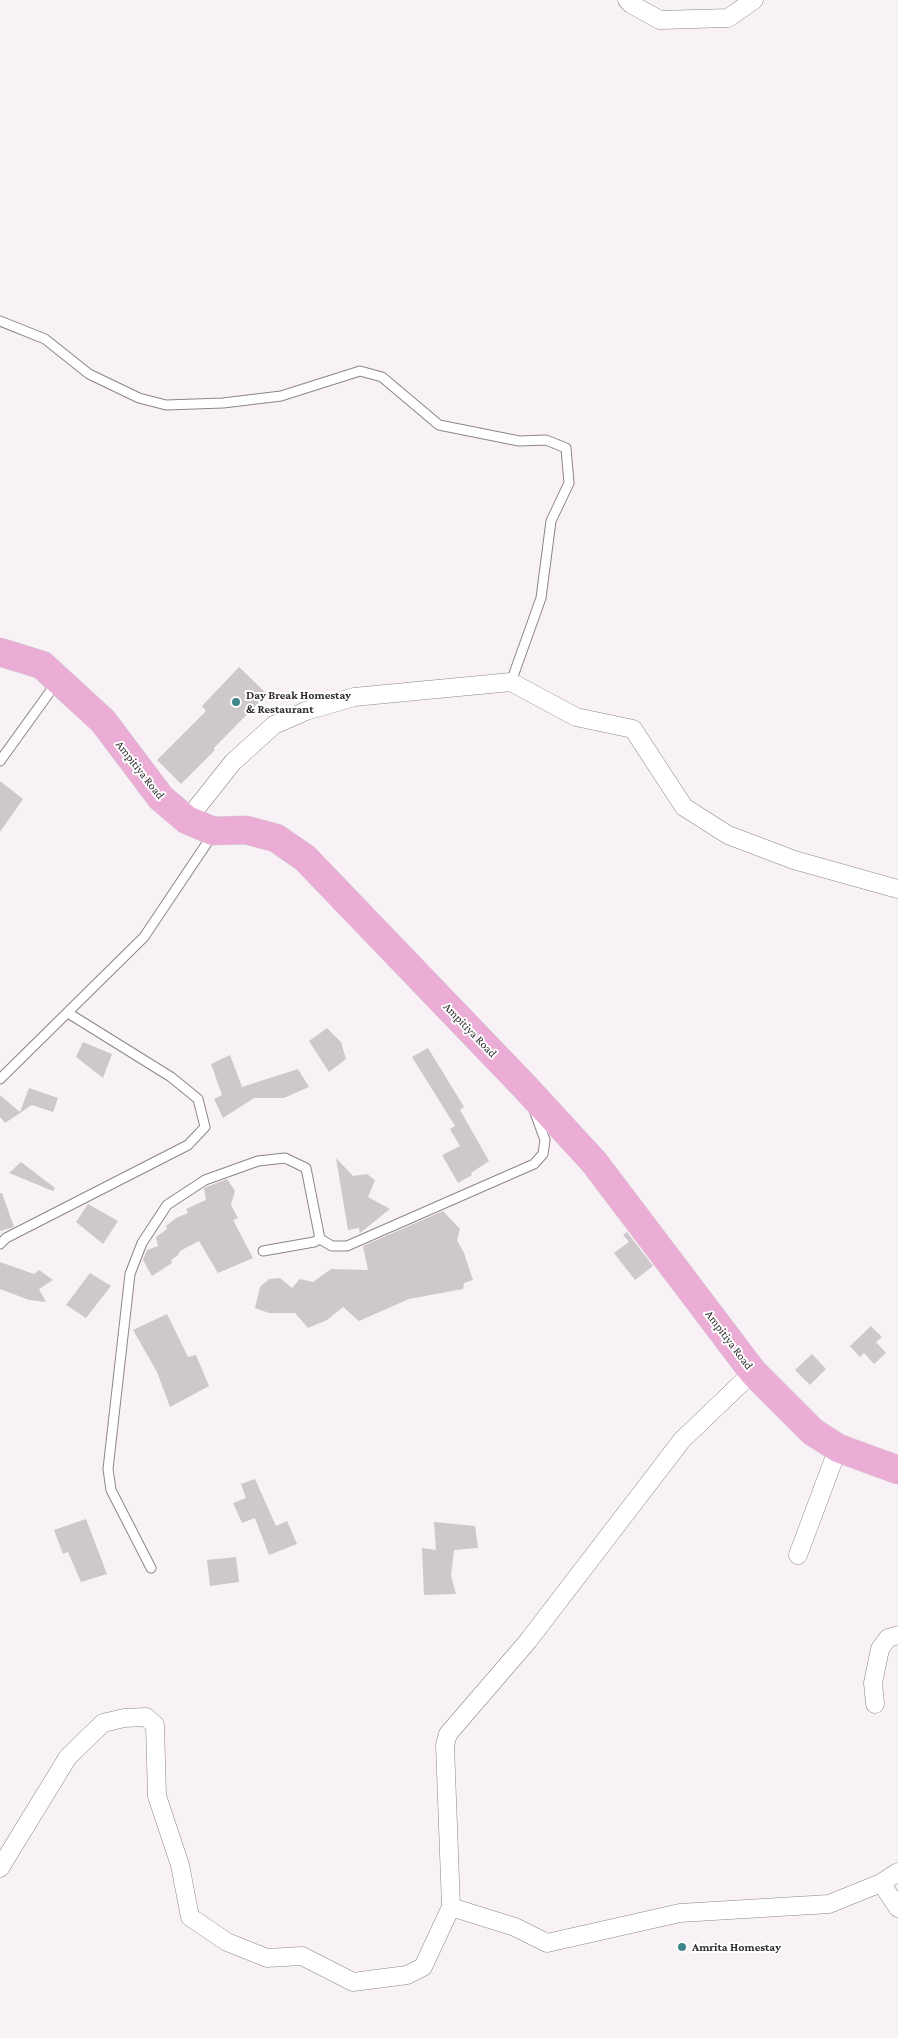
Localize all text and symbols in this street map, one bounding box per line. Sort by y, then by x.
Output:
place label: Day Break Homestay & Restaurant [246,688,351,716]
marker: Day Break Homestay & Restaurant [230,696,242,708]
street label: Ampitiya Road [113,738,167,802]
street label: Ampitiya Road [440,1000,500,1060]
street label: Ampitiya Road [702,1307,756,1373]
place label: Amrita Homestay [692,1940,781,1954]
marker: Amrita Homestay [676,1941,688,1953]

